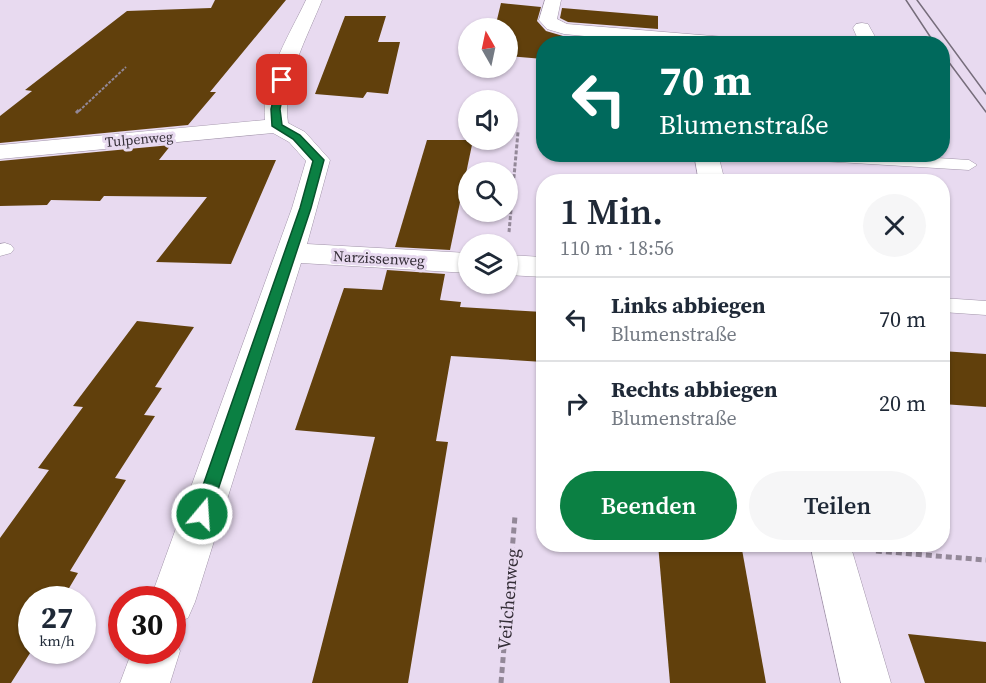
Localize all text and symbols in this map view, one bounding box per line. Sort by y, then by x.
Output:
north arrow [458,18,518,78]
map controls [458,18,518,294]
text: 70 m [659,51,752,109]
pin [256,54,307,105]
icon: left [560,60,638,138]
icon: arrive [265,63,298,96]
button: sound [458,90,518,150]
text: Blumenstraße [659,106,829,143]
street label: Tulpenweg [104,126,174,152]
button: search [458,162,518,222]
text: 1 Min. [560,187,663,236]
button: close [863,194,926,257]
button: layers [458,234,518,294]
text: 110 m · 18:56 [560,234,674,262]
street label: Narzissenweg [333,245,426,271]
text: Links abbiegen [611,290,766,320]
icon: left [560,303,593,336]
text: 70 m [879,304,926,334]
text: Blumenstraße [611,320,737,348]
text: Rechts abbiegen [611,374,778,404]
icon: right [560,387,593,420]
text: 20 m [879,388,926,418]
text: Blumenstraße [611,404,737,432]
button: Beenden [560,471,737,540]
button: Teilen [749,471,926,540]
position arrow [170,482,234,546]
street label: Veilchenweg [491,547,525,651]
speed limit sign: 30 [108,586,186,664]
text: 27 [41,597,73,638]
text: km/h [39,630,75,651]

